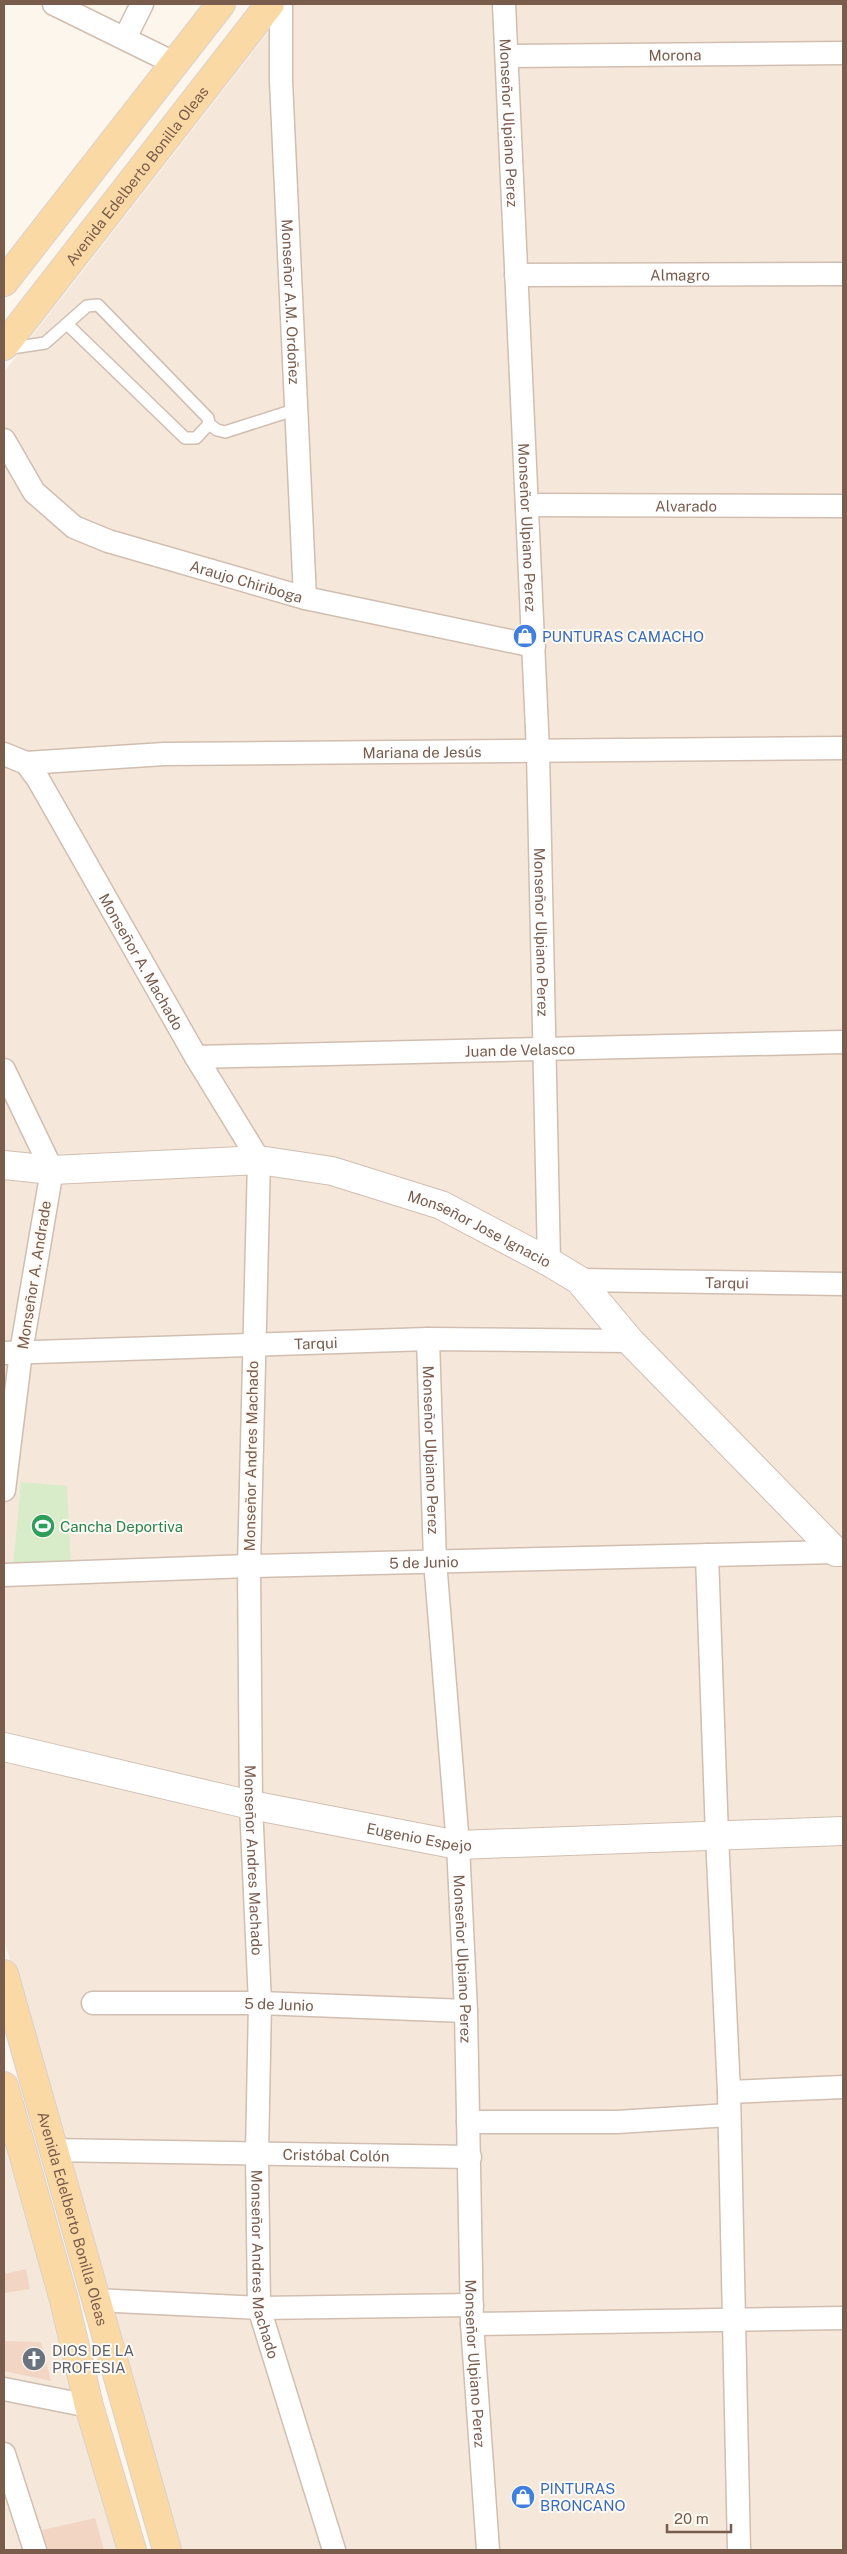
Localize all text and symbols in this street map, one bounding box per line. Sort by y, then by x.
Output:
street label: Monseñor Ulpiano Perez [497,38,522,208]
street label: Morona [648,46,701,63]
street label: Avenida Edelberto Bonilla Oleas [62,83,211,268]
street label: Monseñor A.M. Ordoñez [279,219,304,385]
street label: Almagro [650,266,710,283]
street label: Monseñor Ulpiano Perez [515,443,540,612]
street label: Alvarado [655,497,717,514]
street label: Araujo Chiriboga [188,557,305,605]
shop icon: PUNTURAS CAMACHO [512,623,538,649]
place label: PUNTURAS CAMACHO [542,628,704,645]
street label: Mariana de Jesús [362,743,482,761]
street label: Monseñor Ulpiano Perez [532,848,552,1017]
street label: Monseñor A. Machado [96,890,187,1033]
street label: Juan de Velasco [465,1040,575,1059]
street label: Monseñor Jose Ignacio [406,1187,554,1270]
street label: Monseñor A. Andrade [14,1199,54,1351]
street label: Tarqui [705,1273,749,1291]
street label: Tarqui [294,1333,338,1352]
street label: Monseñor Andres Machado [241,1361,261,1551]
street label: Monseñor Ulpiano Perez [420,1365,443,1535]
sports icon: Cancha Deportiva [30,1513,56,1539]
place label: Cancha Deportiva [60,1518,183,1535]
street label: 5 de Junio [389,1553,459,1571]
street label: Monseñor Andres Machado [242,1765,266,1956]
street label: Eugenio Espejo [365,1819,472,1854]
street label: Monseñor Ulpiano Perez [451,1874,475,2043]
street label: 5 de Junio [244,1994,314,2014]
street label: Avenida Edelberto Bonilla Oleas [35,2109,112,2328]
street label: Cristóbal Colón [282,2145,390,2164]
street label: Monseñor Andres Machado [249,2170,283,2361]
street label: Monseñor Ulpiano Perez [463,2279,489,2448]
place label: DIOS DE LA PROFESIA [52,2342,135,2376]
church icon: DIOS DE LA PROFESIA [21,2346,47,2372]
place label: PINTURAS BRONCANO [540,2480,626,2514]
shop icon: PINTURAS BRONCANO [510,2484,536,2510]
scale bar [667,2502,731,2534]
text: 20 m [674,2510,709,2527]

